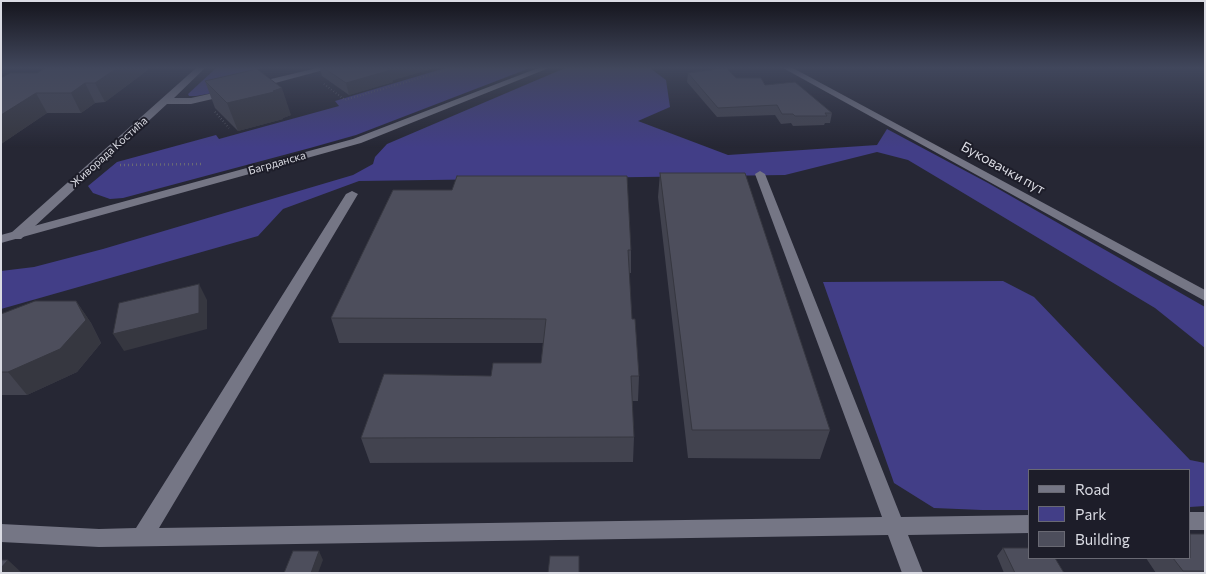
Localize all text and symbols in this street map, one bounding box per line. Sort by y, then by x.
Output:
street label: Живорада Костића [68,114,150,190]
street label: Буковачки пут [958,138,1048,198]
street label: Багрданска [247,148,307,178]
legend [1028,469,1191,559]
text: Road [1075,480,1110,498]
text: Park [1075,505,1106,523]
text: Building [1075,530,1130,548]

